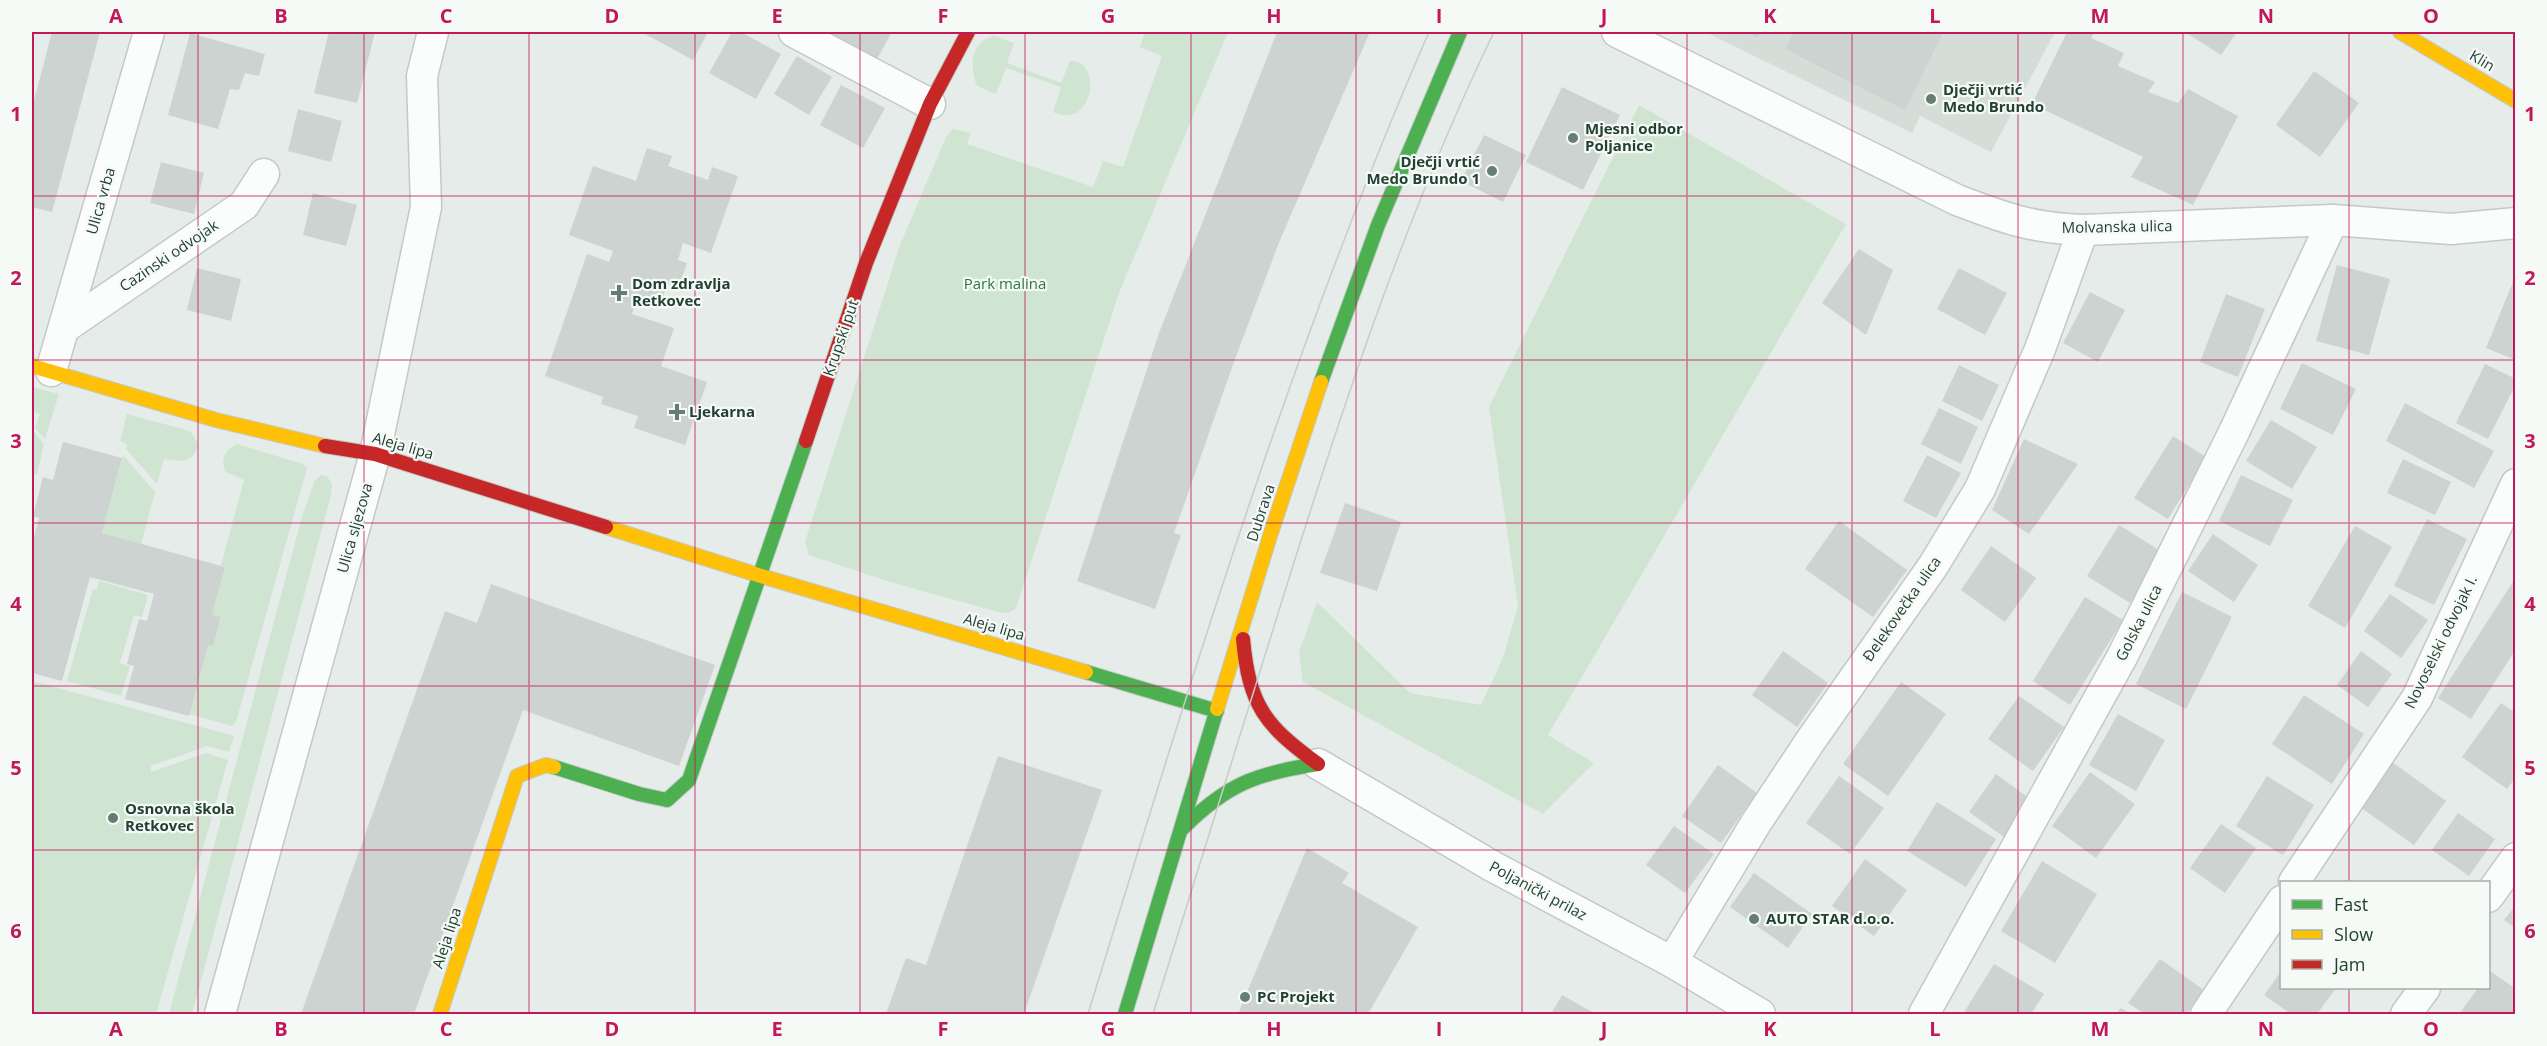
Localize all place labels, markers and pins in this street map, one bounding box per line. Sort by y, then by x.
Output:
place label: Dječji vrtić Medo Brundo [1943,79,2044,116]
marker: Dječji vrtić Medo Brundo [1924,92,1938,106]
place label: Mjesni odbor Poljanice [1585,118,1683,155]
marker: Mjesni odbor Poljanice [1566,131,1580,145]
place label: Dječji vrtić Medo Brundo 1 [1366,151,1480,188]
marker: Dječji vrtić Medo Brundo 1 [1485,164,1499,178]
place label: Dom zdravlja Retkovec [632,273,730,310]
marker: Dom zdravlja Retkovec [610,284,628,302]
place label: Ljekarna [689,401,755,421]
marker: Ljekarna [670,405,684,419]
place label: Osnovna škola Retkovec [125,798,235,835]
marker: Osnovna škola Retkovec [106,811,120,825]
place label: AUTO STAR d.o.o. [1766,908,1894,928]
marker: AUTO STAR d.o.o. [1747,912,1761,926]
place label: PC Projekt [1257,986,1335,1006]
marker: PC Projekt [1238,990,1252,1004]

